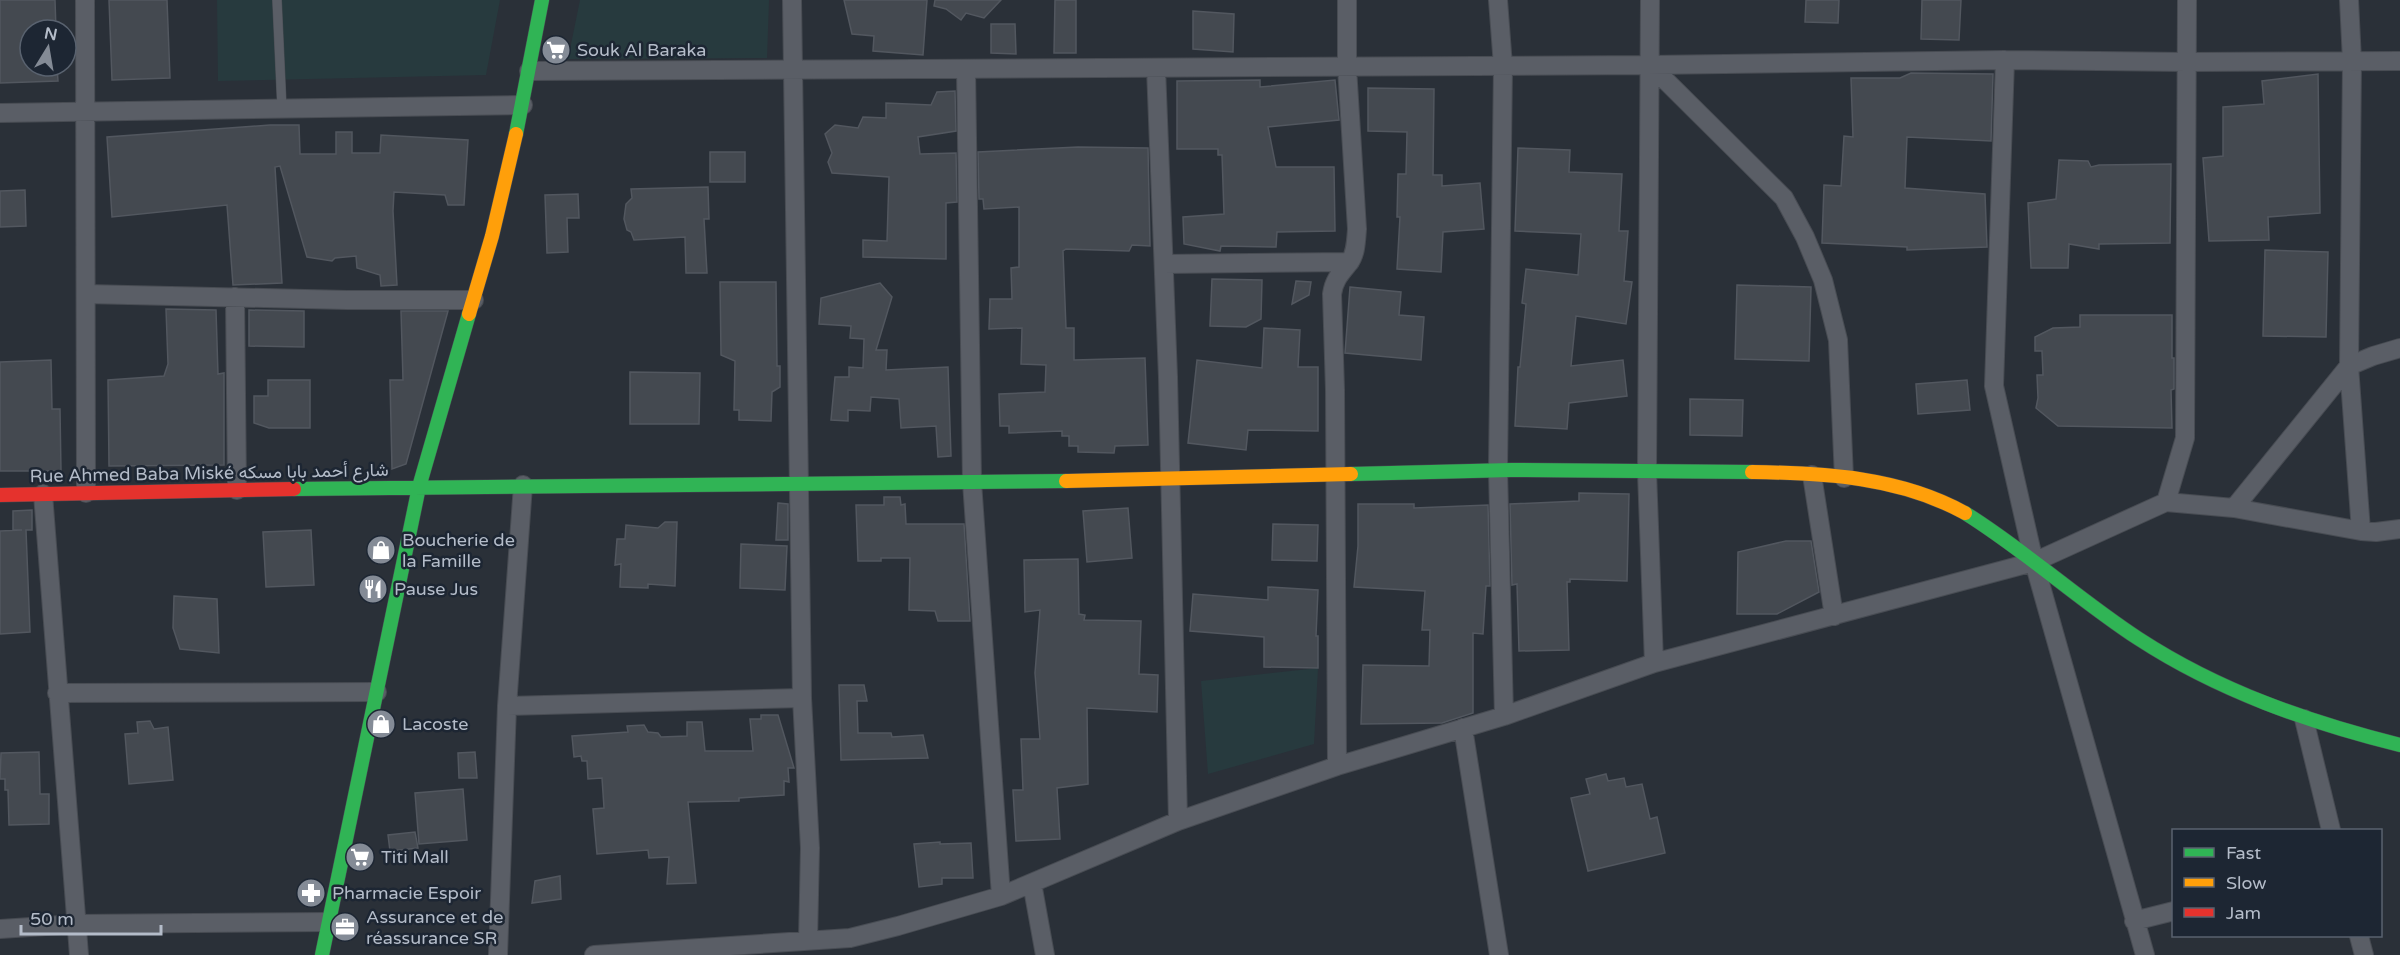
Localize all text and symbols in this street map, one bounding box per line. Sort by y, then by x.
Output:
north arrow [18,18,78,78]
text: N [42,23,59,45]
supermarket icon: Souk Al Baraka [540,34,572,66]
place label: Souk Al Baraka [577,39,706,61]
street label: Rue Ahmed Baba Miské شارع أحمد بابا مسكه [29,459,389,488]
place label: Boucherie de la Famille [402,529,515,572]
shop icon: Boucherie de la Famille [365,534,397,566]
restaurant icon: Pause Jus [357,573,389,605]
place label: Pause Jus [394,578,478,600]
shop icon: Lacoste [365,708,397,740]
place label: Lacoste [402,713,468,735]
legend [2172,829,2382,937]
supermarket icon: Titi Mall [344,841,376,873]
text: Fast [2226,842,2261,864]
place label: Titi Mall [381,846,449,868]
text: Slow [2226,872,2267,894]
pharmacy icon: Pharmacie Espoir [295,877,327,909]
place label: Pharmacie Espoir [332,882,481,904]
scale bar [21,898,160,936]
text: Jam [2226,902,2261,924]
place label: Assurance et de réassurance SR [366,906,503,949]
text: 50 m [30,908,74,930]
office icon: Assurance et de réassurance SR [329,911,361,943]

